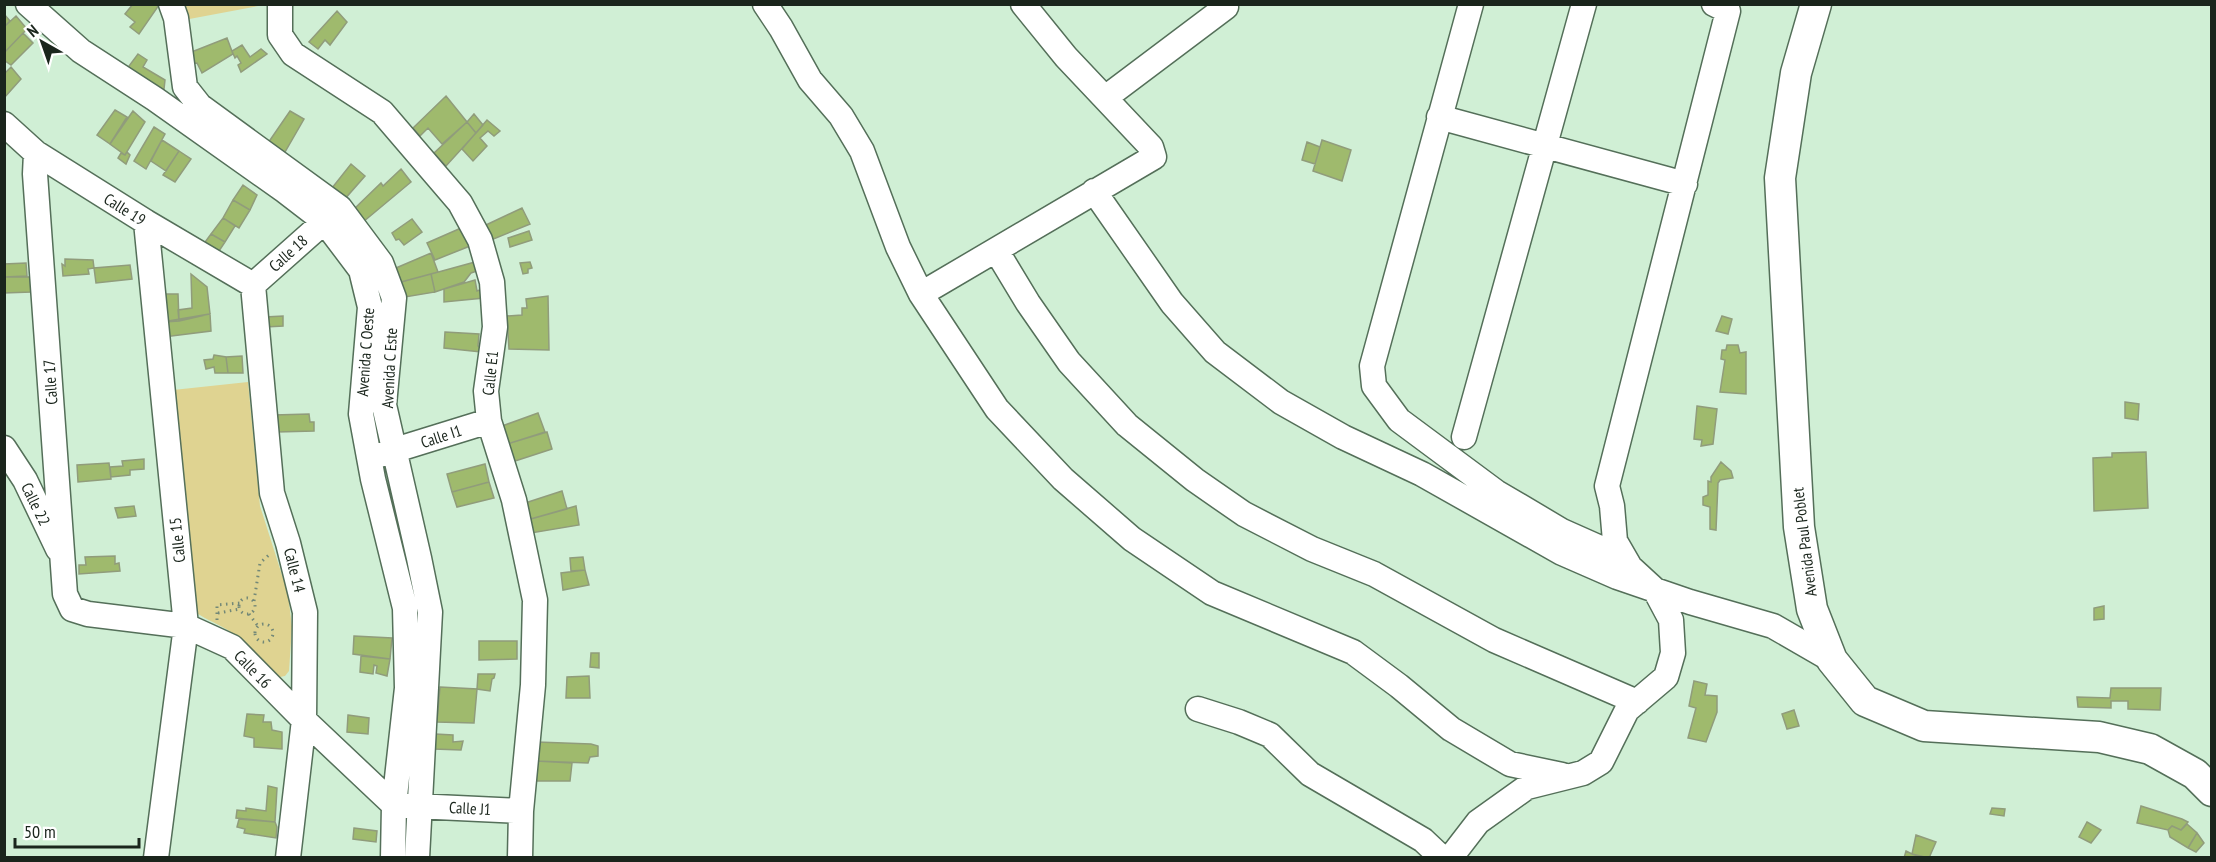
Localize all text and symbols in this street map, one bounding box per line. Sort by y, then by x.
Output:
north arrow [12,12,72,72]
text: N [23,20,42,41]
street label: Calle 19 [100,188,150,230]
street label: Calle 18 [264,230,312,276]
street label: Avenida C Oeste [352,307,378,397]
street label: Avenida C Este [377,327,401,409]
street label: Calle E1 [478,350,502,396]
street label: Calle 17 [38,359,62,405]
street label: Calle I1 [418,420,464,452]
street label: Calle 22 [17,479,55,529]
street label: Avenida Paul Poblet [1787,486,1821,598]
street label: Calle 15 [165,516,189,564]
street label: Calle 14 [280,546,310,594]
street label: Calle 16 [230,646,276,692]
street label: Calle J1 [448,797,492,819]
scale bar [15,811,140,849]
text: 50 m [24,820,56,843]

